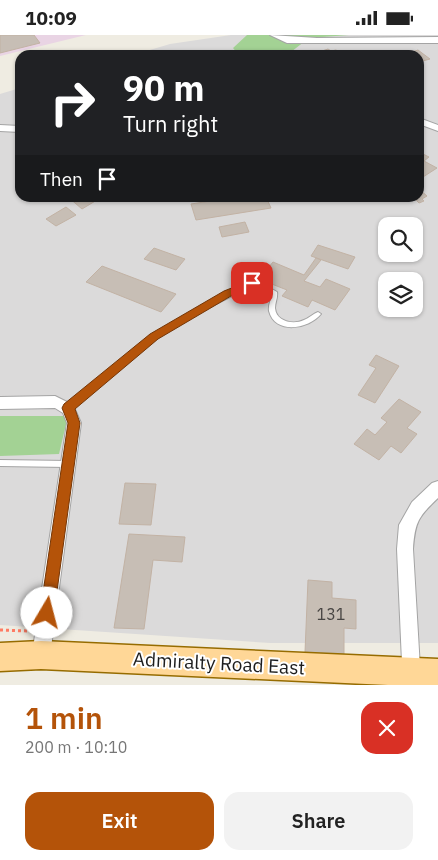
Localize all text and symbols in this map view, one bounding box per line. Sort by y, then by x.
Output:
text: 10:09 [25,6,77,30]
text: 90 m [123,65,205,111]
icon: right [40,70,105,135]
text: Turn right [123,109,218,138]
icon: arrive [93,165,121,193]
text: Then [40,167,83,191]
map controls [378,217,423,317]
button: search [378,217,423,262]
pin [231,262,273,304]
icon: arrive [238,269,266,297]
button: layers [378,272,423,317]
position arrow [20,586,72,638]
house number: 131 [317,604,345,624]
street label: Admiralty Road East [132,647,306,679]
text: 1 min [25,698,103,737]
button: close [361,702,413,754]
text: 200 m · 10:10 [25,737,127,757]
button: Exit [25,792,214,850]
button: Share [224,792,413,850]

